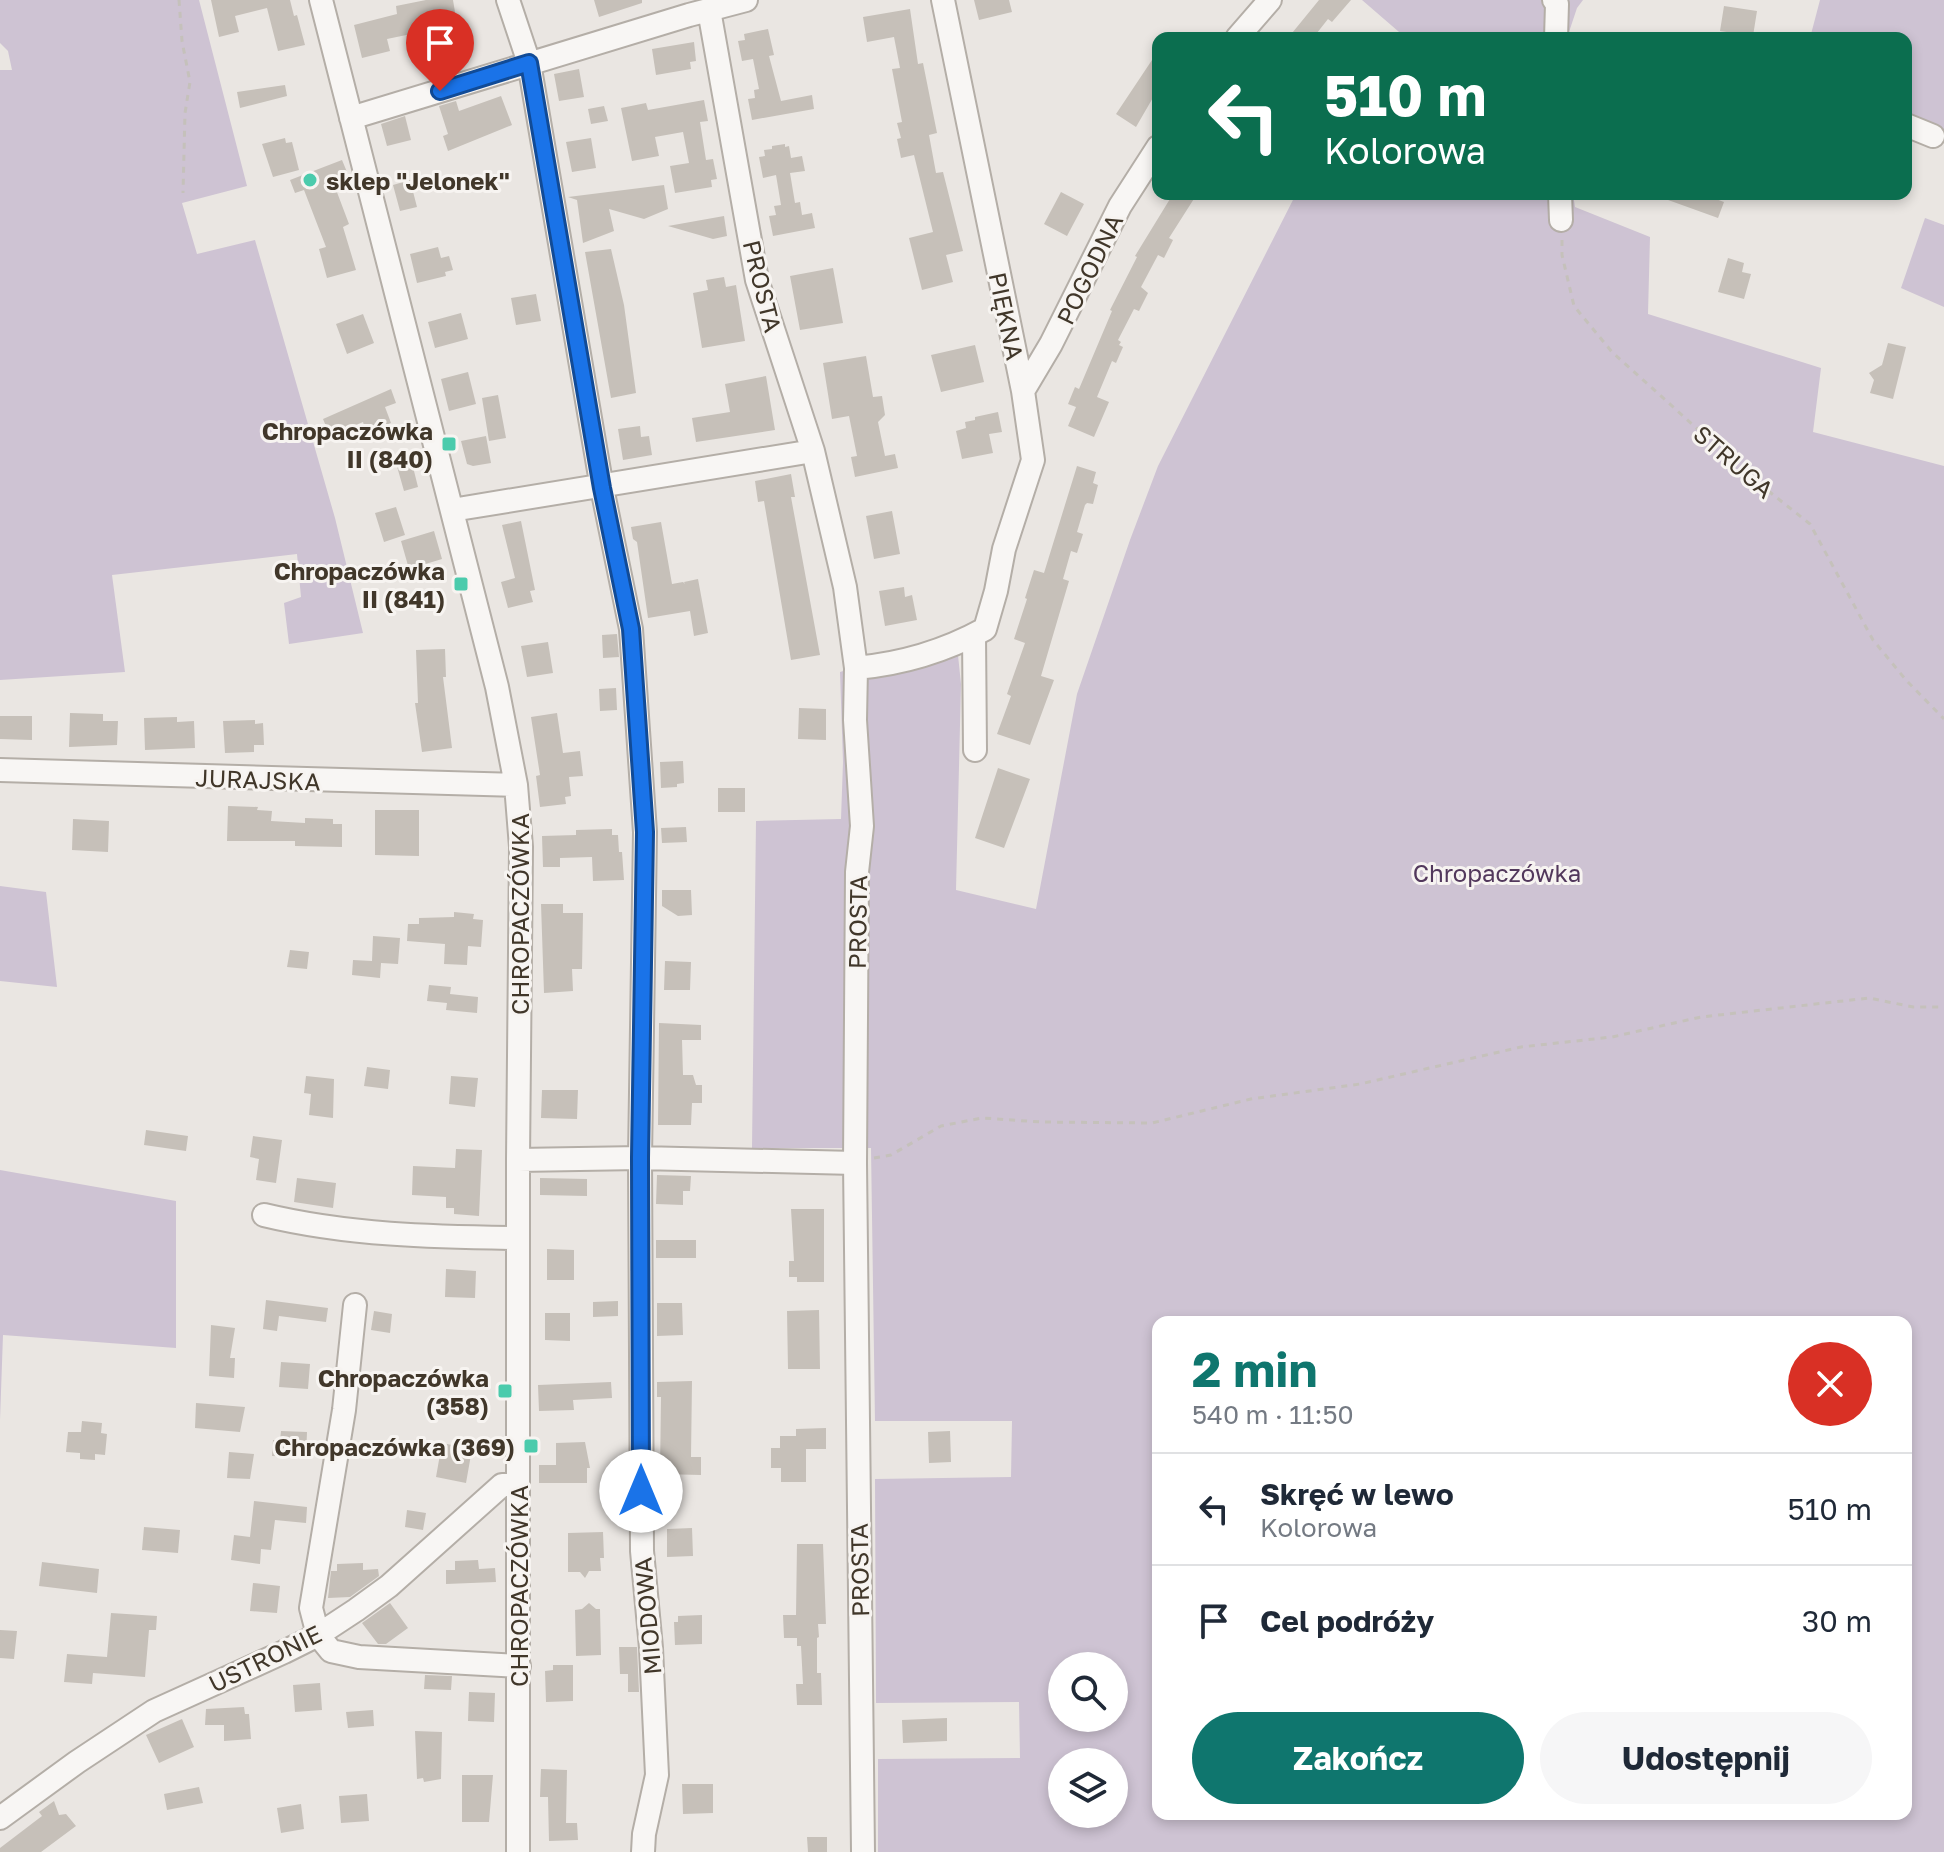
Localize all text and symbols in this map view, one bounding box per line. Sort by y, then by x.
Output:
pin [406,9,474,91]
icon: arrive [418,21,462,65]
text: 510 m [1324,61,1486,128]
icon: left [1192,64,1296,168]
text: Kolorowa [1324,129,1486,172]
place label: sklep "Jelonek" [326,166,510,195]
marker: sklep "Jelonek" [301,171,319,189]
street label: POGODNA [1050,209,1128,329]
street label: PROSTA [738,237,788,335]
street label: PIĘKNA [984,270,1030,362]
place label: Chropaczówka II (840) [262,416,433,473]
street label: STRUGA [1688,419,1780,503]
marker: Chropaczówka II (840) [440,435,458,453]
place label: Chropaczówka II (841) [274,556,445,613]
marker: Chropaczówka II (841) [452,575,470,593]
street label: JURAJSKA [195,762,321,796]
street label: CHROPACZÓWKA [505,813,534,1015]
park label: Chropaczówka [1413,858,1581,887]
street label: PROSTA [842,875,872,969]
text: 2 min [1192,1340,1317,1398]
button: close [1788,1342,1872,1426]
place label: Chropaczówka (358) [318,1363,489,1420]
marker: Chropaczówka (358) [496,1382,514,1400]
text: 540 m · 11:50 [1192,1399,1354,1430]
place label: Chropaczówka (369) [274,1432,515,1461]
marker: Chropaczówka (369) [522,1437,540,1455]
position arrow [599,1449,683,1533]
text: Skręć w lewo [1260,1476,1454,1512]
street label: CHROPACZÓWKA [504,1485,533,1687]
icon: left [1192,1487,1236,1531]
text: 510 m [1787,1491,1872,1527]
text: Kolorowa [1260,1512,1377,1543]
street label: PROSTA [844,1523,874,1617]
street label: MIODOWA [627,1556,667,1676]
icon: arrive [1192,1599,1236,1643]
text: Cel podróży [1260,1603,1434,1639]
text: 30 m [1802,1603,1872,1639]
street label: USTRONIE [204,1618,326,1698]
map controls [1048,1652,1128,1828]
button: search [1048,1652,1128,1732]
button: Zakończ [1192,1712,1524,1804]
button: Udostępnij [1540,1712,1872,1804]
button: layers [1048,1748,1128,1828]

